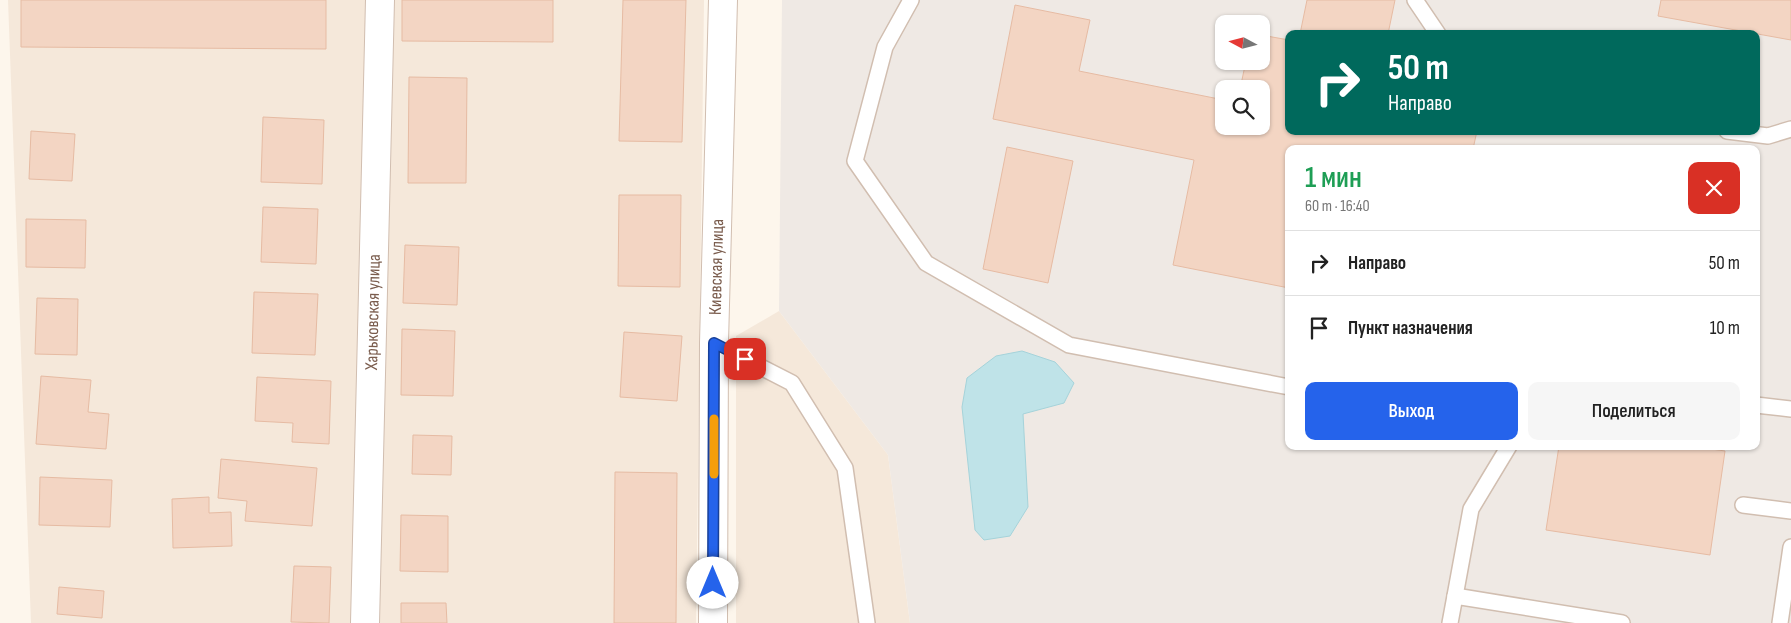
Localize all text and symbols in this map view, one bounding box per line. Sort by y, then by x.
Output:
north arrow [1215,15,1270,70]
map controls [1215,15,1270,135]
text: 50 m [1388,47,1449,90]
icon: right [1305,50,1370,115]
button: search [1215,80,1270,135]
text: Направо [1388,90,1452,117]
text: 1 мин [1305,160,1362,196]
button: close [1688,162,1740,214]
text: 60 m · 16:40 [1305,197,1370,216]
street label: Киевская улица [705,219,728,315]
icon: right [1305,249,1333,277]
text: Направо [1348,252,1406,275]
text: 50 m [1709,252,1740,275]
street label: Харьковская улица [361,254,385,371]
icon: arrive [1305,314,1333,342]
text: Пункт назначения [1348,317,1473,340]
text: 10 m [1710,317,1740,340]
pin [724,338,766,380]
icon: arrive [731,345,759,373]
button: Выход [1305,382,1518,440]
button: Поделиться [1528,382,1740,440]
position arrow [686,556,738,608]

